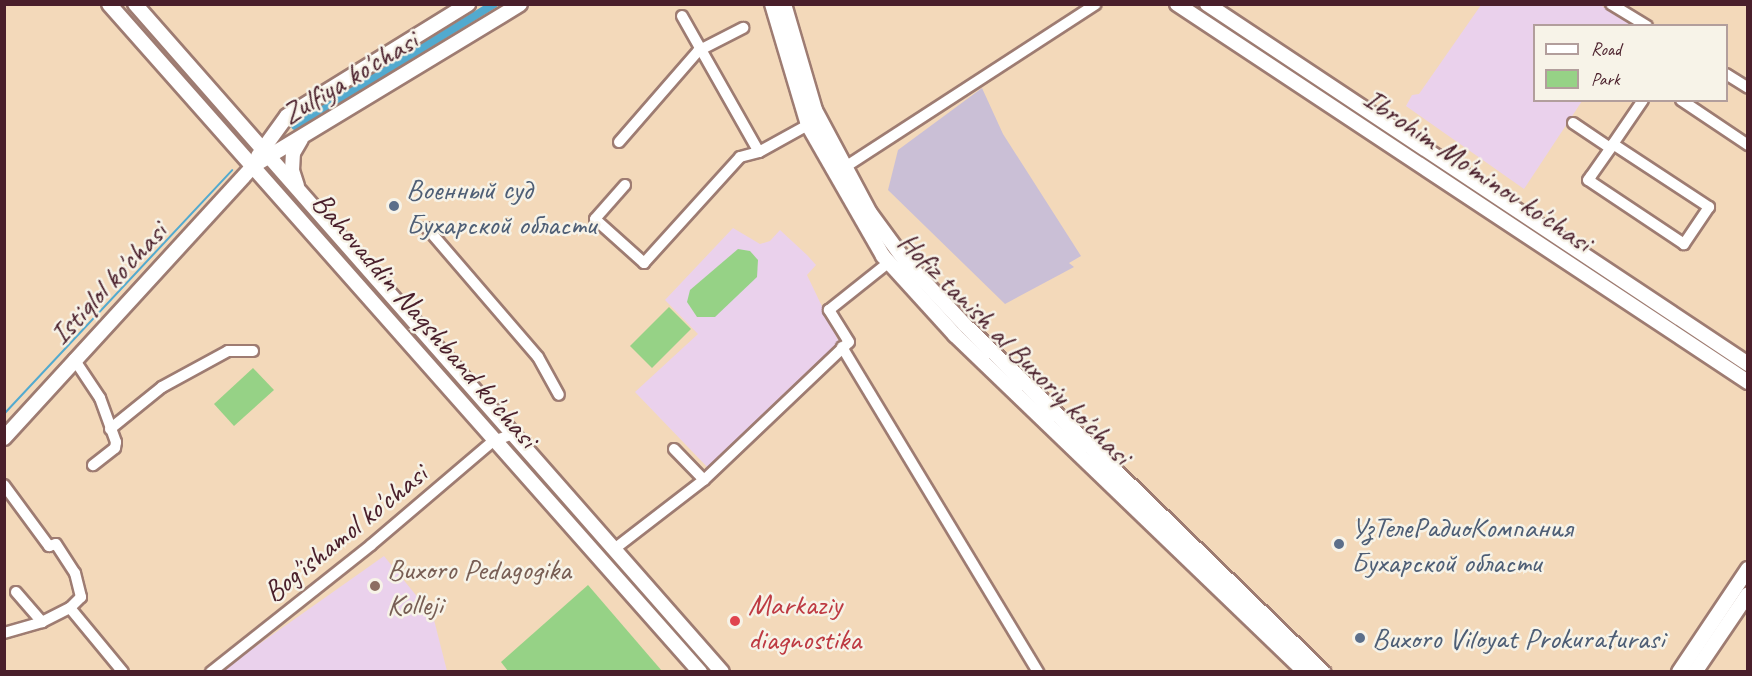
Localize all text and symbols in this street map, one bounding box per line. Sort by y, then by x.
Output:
street label: Zulfiya ko'chasi [274,22,424,132]
legend [1533,24,1728,102]
text: Road [1591,38,1621,60]
text: Park [1591,68,1620,90]
street label: Ibrohim Mo'minov ko'chasi [1357,80,1599,260]
place label: Военный суд Бухарской области [406,171,596,242]
street label: Bahovaddin Naqshband ko'chasi [304,184,546,456]
marker: Военный суд Бухарской области [387,199,401,213]
street label: Istiqlol ko'chasi [42,214,174,352]
street label: Hofiz tanish al Buxoriy ko'chasi [890,223,1140,473]
street label: Bog'ishamol ko'chasi [256,456,434,610]
place label: УзТелеРадиоКомпания Бухарской области [1351,509,1573,580]
marker: УзТелеРадиоКомпания Бухарской области [1332,537,1346,551]
place label: Buxoro Pedagogika Kolleji [387,551,571,622]
marker: Buxoro Pedagogika Kolleji [368,579,382,593]
place label: Markaziy diagnostika [748,586,861,656]
marker: Markaziy diagnostika [726,612,744,630]
place label: Buxoro Viloyat Prokuraturasi [1372,620,1664,656]
marker: Buxoro Viloyat Prokuraturasi [1353,631,1367,645]

